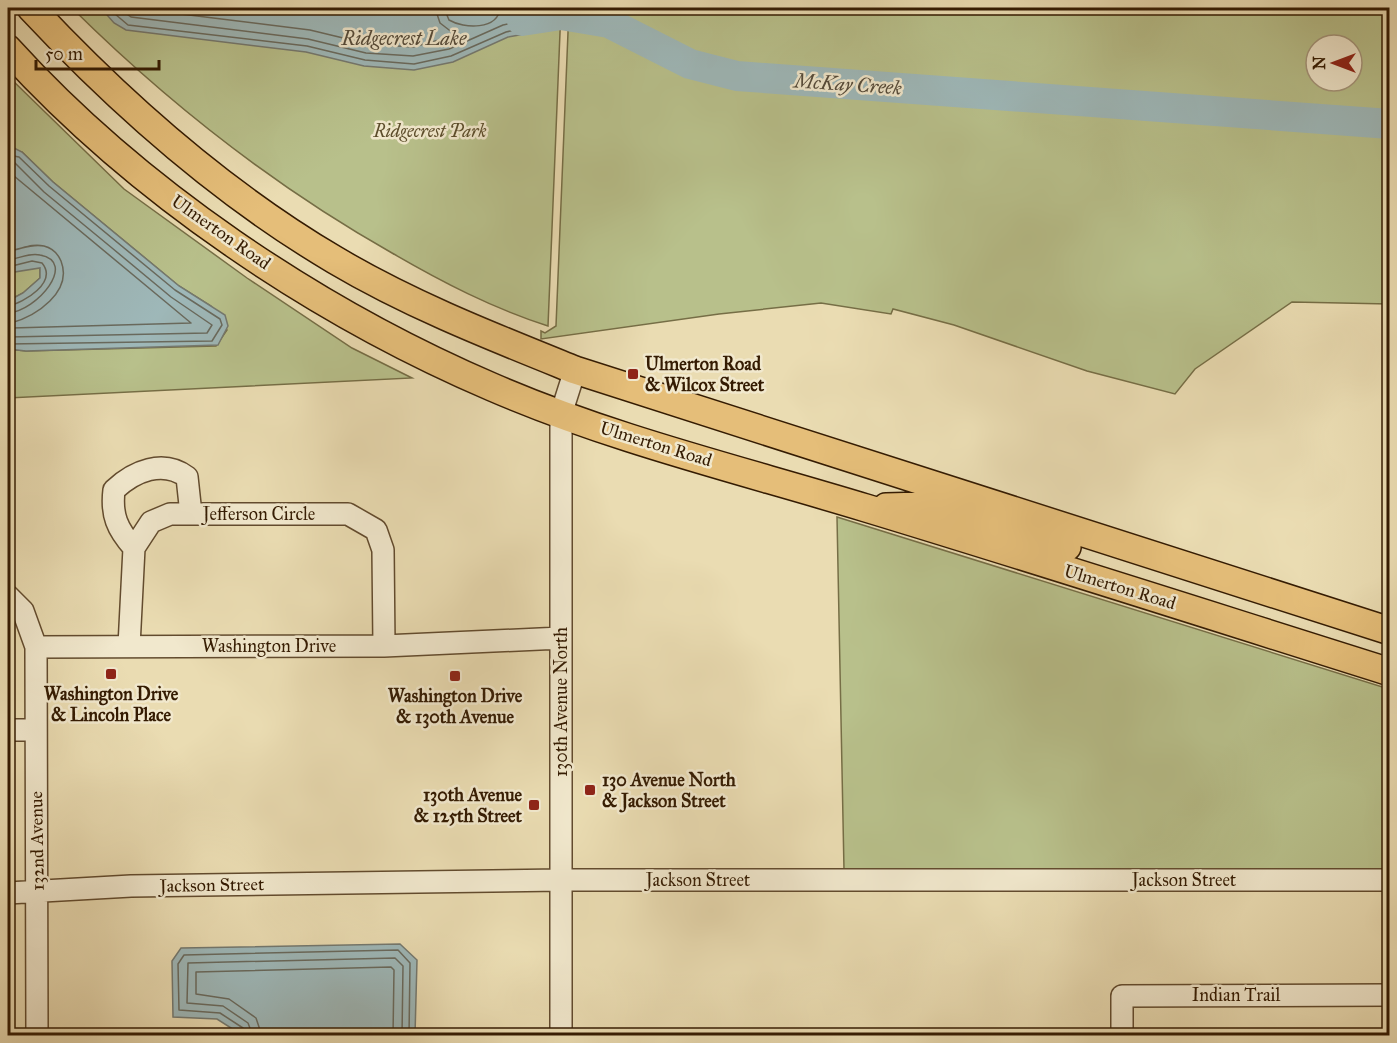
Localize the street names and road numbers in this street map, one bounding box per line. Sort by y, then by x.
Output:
street label: Ulmerton Road [167,190,275,274]
street label: Ulmerton Road [597,417,715,471]
street label: Jefferson Circle [201,503,315,526]
street label: Ulmerton Road [1061,560,1179,614]
street label: 130th Avenue North [550,627,572,777]
street label: Washington Drive [202,635,336,658]
street label: 132nd Avenue [25,791,49,891]
street label: Jackson Street [644,869,751,892]
street label: Jackson Street [1130,869,1237,892]
street label: Jackson Street [158,873,265,898]
street label: Indian Trail [1192,984,1280,1006]

